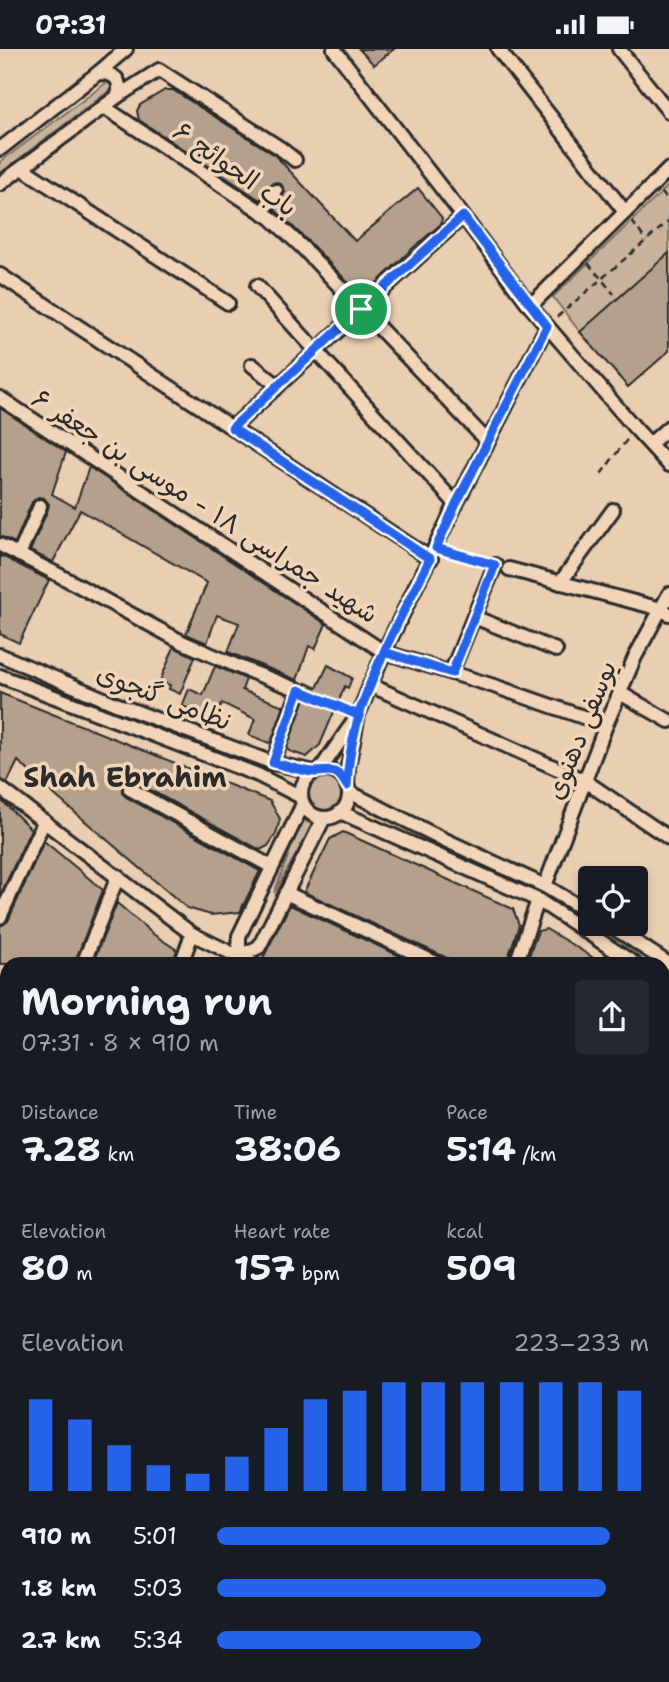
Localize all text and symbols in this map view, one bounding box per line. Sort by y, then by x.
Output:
text: 07:31 [35,7,107,42]
street label: باب الحوائج ۶ [166,113,304,225]
pin [331,279,391,339]
icon: arrive [342,290,380,328]
street label: شهید جمراسی ۱۸ - موسی بن جعفر ۶ [25,380,385,631]
street label: نظامی گنجوی [92,655,237,738]
street label: یوسفی دهنوی [537,655,624,804]
district label: Shah Ebrahim [23,758,227,796]
map controls [578,866,648,936]
button: locate [578,866,648,936]
text: Morning run [21,976,272,1027]
button: share [575,980,649,1054]
text: 07:31 · 8 × 910 m [21,1028,219,1058]
text: Distance [21,1100,99,1125]
text: Time [234,1100,277,1125]
text: Pace [446,1100,488,1125]
text: 7.28 [21,1125,101,1172]
text: 38:06 [234,1125,341,1172]
text: 5:14 [446,1125,516,1172]
text: km [101,1142,134,1167]
text: /km [516,1142,556,1167]
text: Elevation [21,1219,106,1244]
text: Heart rate [234,1219,330,1244]
text: kcal [446,1219,483,1244]
text: 80 [21,1244,70,1291]
text: 157 [234,1244,295,1291]
text: 509 [446,1244,517,1291]
text: m [70,1261,93,1286]
text: bpm [295,1261,340,1286]
text: Elevation [21,1328,124,1358]
text: 223–233 m [514,1328,649,1358]
text: 910 m [21,1521,91,1551]
text: 5:01 [133,1521,177,1551]
text: 1.8 km [21,1573,96,1603]
text: 5:03 [133,1573,183,1603]
text: 2.7 km [21,1625,101,1655]
text: 5:34 [133,1625,183,1655]

